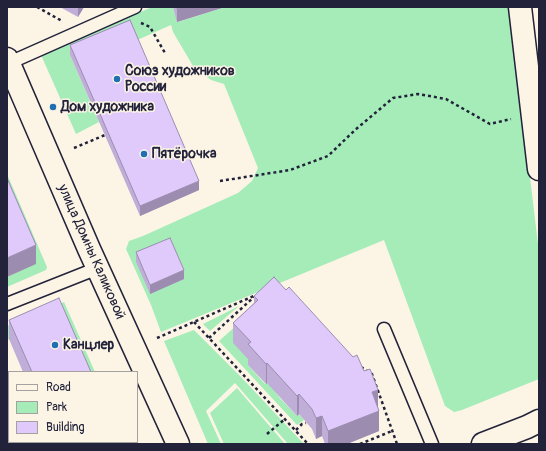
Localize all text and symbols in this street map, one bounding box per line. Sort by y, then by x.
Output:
place label: Союз художников России [125,63,235,96]
marker: Союз художников России [112,74,122,84]
place label: Дом художника [61,99,154,115]
marker: Дом художника [48,102,58,112]
place label: Пятёрочка [152,146,216,162]
marker: Пятёрочка [139,149,149,159]
street label: улица Домны Каликовой [54,182,128,322]
place label: Канцлер [63,337,114,353]
marker: Канцлер [50,340,60,350]
legend [8,371,138,443]
text: Road [46,380,71,395]
text: Park [46,400,67,415]
text: Building [46,420,85,435]

